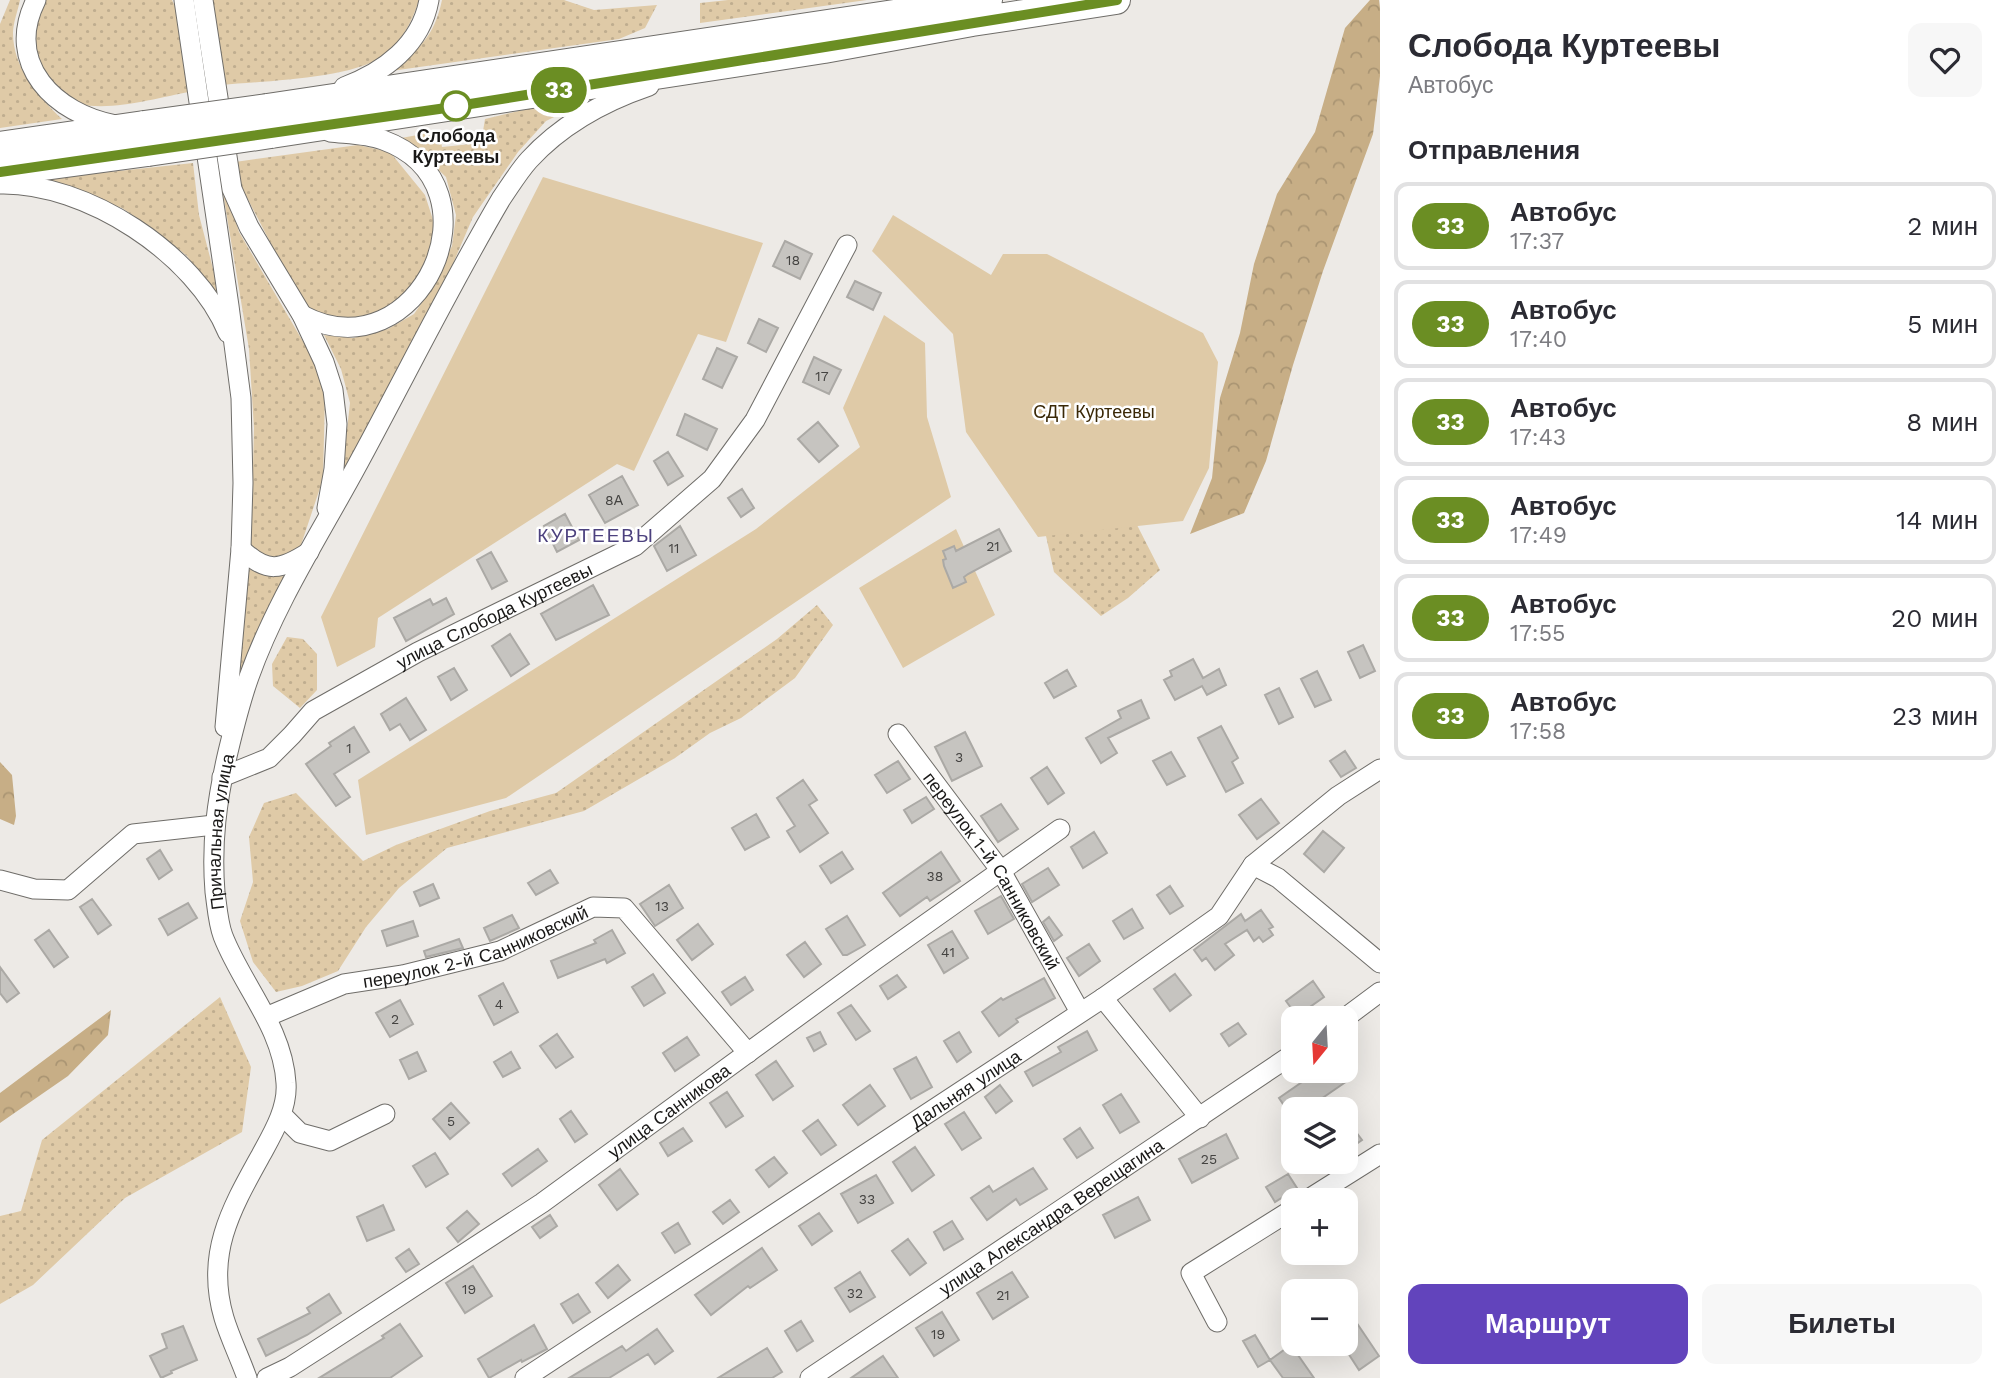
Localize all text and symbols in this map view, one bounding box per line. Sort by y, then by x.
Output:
button: heart [1908,23,1982,97]
text: Слобода Куртеевы [1408,26,1720,65]
line badge: 33 [528,67,590,113]
text: Автобус [1408,72,1494,99]
text: 33 [545,76,573,104]
marker: Слобода Куртеевы [441,91,471,121]
place label: Слобода Куртеевы [413,125,499,167]
text: Отправления [1408,135,1580,165]
text: Автобус [1510,197,1617,227]
text: 2 мин [1907,211,1978,241]
text: 33 [1436,212,1465,240]
text: 17:37 [1510,228,1564,255]
house number: 18 [786,252,800,268]
text: Автобус [1510,295,1617,325]
text: 5 мин [1907,309,1978,339]
text: 33 [1436,310,1465,338]
text: 17:40 [1510,326,1567,353]
house number: 17 [815,368,829,384]
text: Автобус [1510,393,1617,423]
park label: СДТ Куртеевы [1033,401,1155,422]
text: 8 мин [1906,407,1978,437]
text: 33 [1436,408,1465,436]
text: 17:43 [1510,424,1566,451]
text: Автобус [1510,491,1617,521]
house number: 8А [605,492,624,508]
text: 14 мин [1896,505,1978,535]
text: 33 [1436,506,1465,534]
text: 17:49 [1510,522,1567,549]
district label: КУРТЕЕВЫ [537,524,655,547]
house number: 21 [986,538,1000,554]
house number: 11 [669,540,679,556]
street label: улица Слобода Куртеевы [393,558,595,673]
text: Автобус [1510,589,1617,619]
text: 20 мин [1891,603,1978,633]
text: 33 [1436,604,1465,632]
text: 17:55 [1510,620,1565,647]
text: Автобус [1510,687,1617,717]
text: 23 мин [1892,701,1978,731]
text: 33 [1436,702,1465,730]
text: 17:58 [1510,718,1566,745]
house number: 1 [346,740,352,756]
house number: 3 [955,749,963,765]
street label: Причальная улица [203,750,238,911]
street label: переулок 1-й Санниковский [919,767,1064,973]
house number: 38 [927,868,943,884]
house number: 13 [655,898,669,914]
street label: переулок 2-й Санниковский [361,901,591,991]
house number: 41 [941,944,955,960]
house number: 4 [495,996,503,1012]
north arrow [1281,1006,1358,1083]
map controls [1281,1006,1358,1356]
house number: 2 [391,1011,399,1027]
street label: Дальняя улица [906,1044,1025,1132]
street label: улица Санникова [603,1058,735,1162]
button: layers [1281,1097,1358,1174]
house number: 5 [447,1113,455,1129]
street label: улица Александра Верещагина [935,1133,1168,1299]
house number: 25 [1201,1151,1217,1167]
button: + [1281,1188,1358,1265]
house number: 33 [859,1191,875,1207]
button: − [1281,1279,1358,1356]
house number: 19 [462,1281,476,1297]
button: Маршрут [1408,1284,1688,1364]
button: Билеты [1702,1284,1982,1364]
house number: 32 [847,1285,863,1301]
house number: 21 [996,1287,1010,1303]
house number: 19 [931,1326,945,1342]

